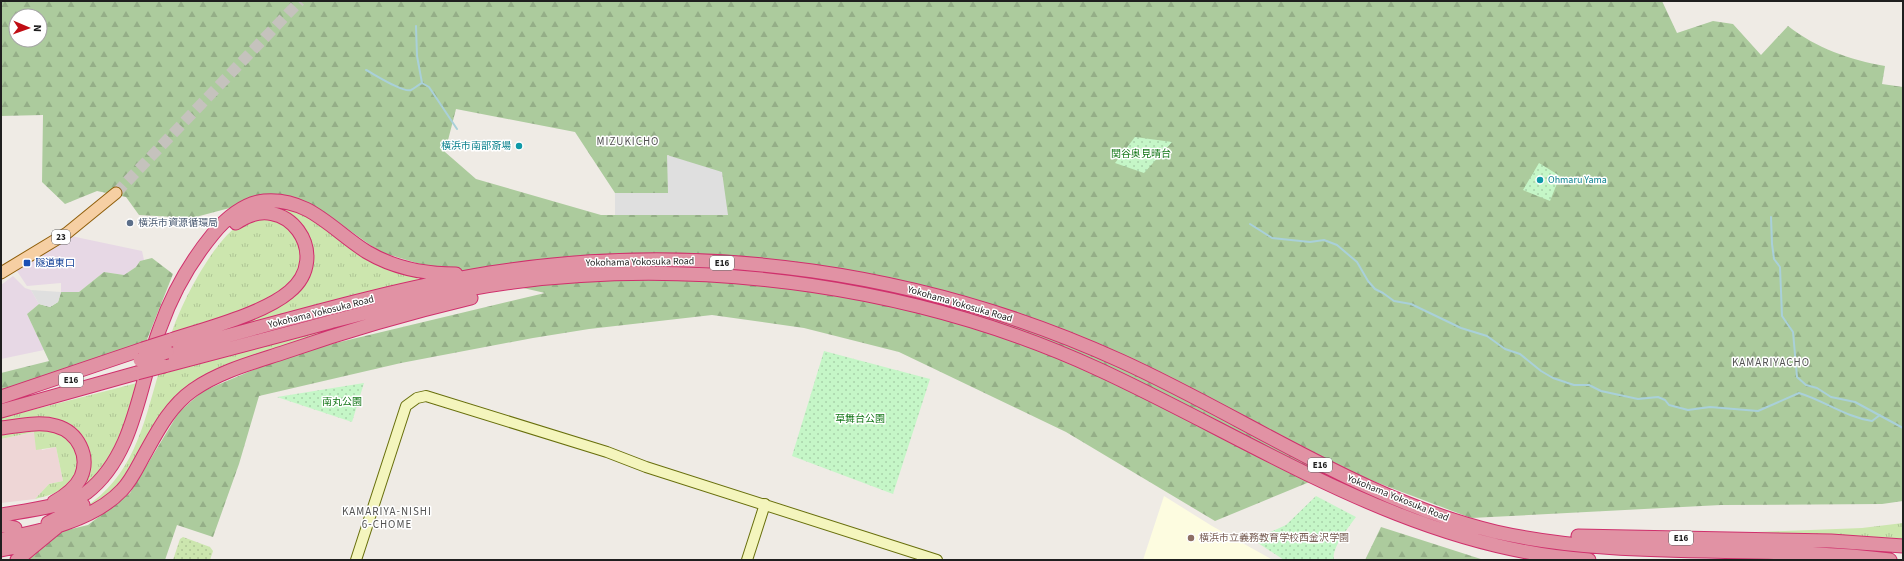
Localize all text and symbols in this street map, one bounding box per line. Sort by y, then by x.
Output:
north arrow [8,8,48,48]
text: N [30,24,45,32]
district label: MIZUKICHO [597,134,659,149]
place label: 横浜市南部斎場 [441,139,511,153]
marker: 横浜市南部斎場 [514,141,524,151]
park label: 関谷奥見晴台 [1111,147,1171,161]
place label: Ohmaru Yama [1548,173,1607,187]
marker: Ohmaru Yama [1535,175,1545,185]
place label: 横浜市資源循環局 [138,216,218,230]
marker: 横浜市資源循環局 [125,218,135,228]
road number: 23 [52,230,70,244]
street label: Yokohama Yokosuka Road [585,254,694,270]
place label: 隧道東口 [35,256,75,270]
road number: E16 [710,256,734,270]
marker: 隧道東口 [22,258,32,268]
street label: Yokohama Yokosuka Road [905,282,1014,326]
street label: Yokohama Yokosuka Road [266,292,375,332]
district label: KAMARIYACHO [1732,355,1810,370]
road number: E16 [59,373,83,387]
park label: 南丸公園 [322,395,362,409]
park label: 草舞台公園 [835,412,885,426]
road number: E16 [1308,458,1332,472]
street label: Yokohama Yokosuka Road [1344,471,1451,525]
district label: KAMARIYA-NISHI 6-CHOME [342,504,432,532]
place label: 横浜市立義務教育学校西金沢学園 [1199,531,1349,545]
road number: E16 [1669,531,1693,545]
marker: 横浜市立義務教育学校西金沢学園 [1186,533,1196,543]

